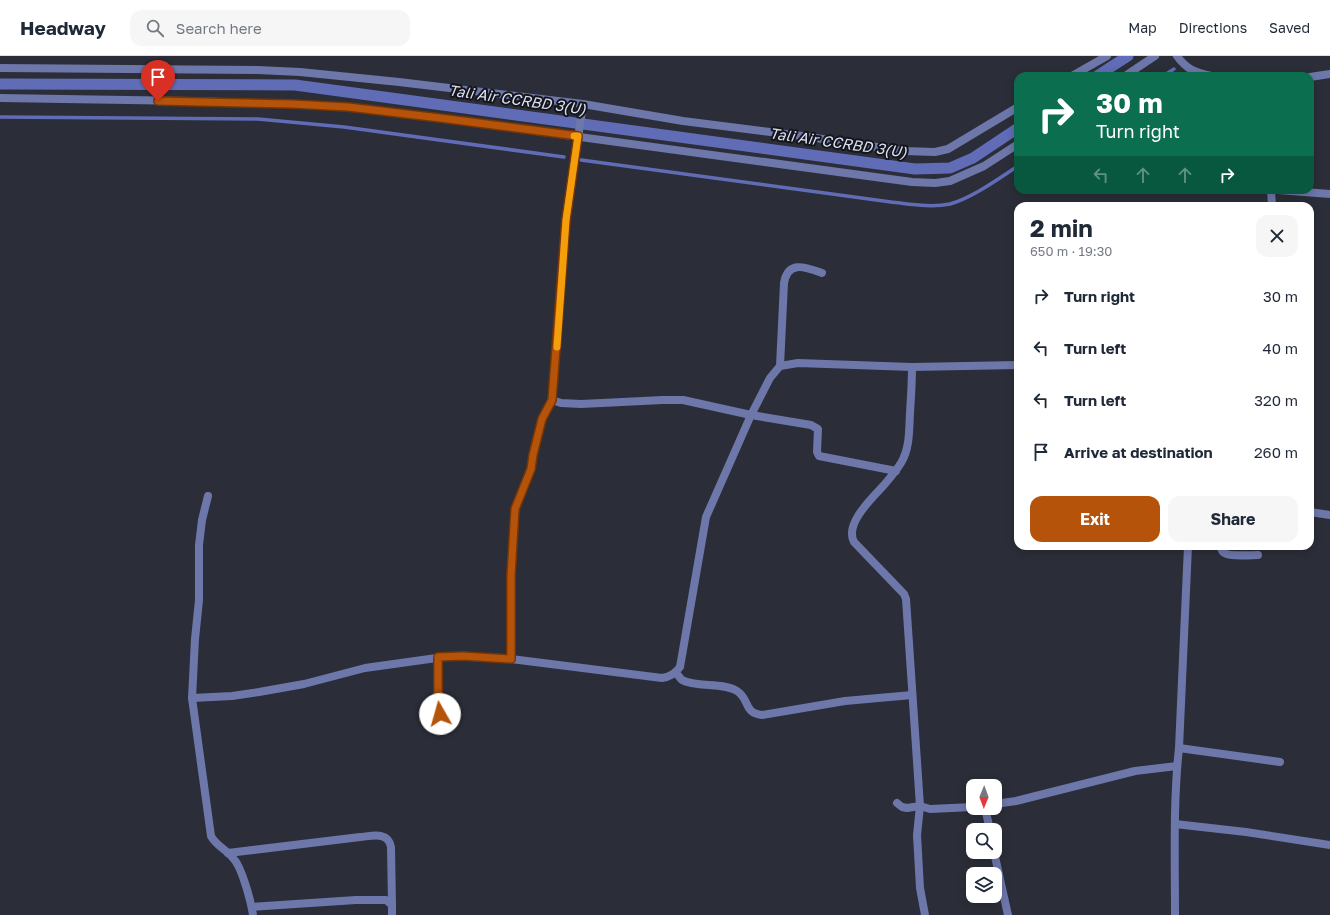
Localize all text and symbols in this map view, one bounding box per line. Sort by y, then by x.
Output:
search box [130,10,410,46]
text: Headway [20,16,106,39]
icon: search [144,17,166,39]
text: Search here [176,19,262,37]
text: Map [1128,19,1157,36]
text: Directions [1179,19,1247,36]
text: Saved [1269,19,1310,36]
pin [141,60,175,101]
icon: arrive [147,66,169,88]
water label: Tali Air CCRBD 3(U) [447,80,587,118]
text: 30 m [1096,86,1163,119]
icon: right [1030,88,1082,140]
text: Turn right [1096,120,1180,142]
water label: Tali Air CCRBD 3(U) [768,123,908,161]
icon: left [1090,164,1112,186]
icon: ahead [1132,164,1154,186]
icon: ahead [1174,164,1196,186]
icon: right [1216,164,1238,186]
text: 2 min [1030,213,1093,242]
button: close [1256,215,1298,257]
text: 650 m · 19:30 [1030,243,1112,259]
icon: right [1030,285,1052,307]
text: Turn right [1064,287,1135,305]
text: 30 m [1263,287,1298,305]
icon: left [1030,337,1052,359]
text: Turn left [1064,339,1126,357]
text: 40 m [1263,339,1298,357]
icon: left [1030,389,1052,411]
text: Turn left [1064,391,1126,409]
text: 320 m [1254,391,1298,409]
icon: arrive [1030,441,1052,463]
text: Arrive at destination [1064,443,1213,461]
text: 260 m [1254,443,1298,461]
button: Exit [1030,496,1160,542]
button: Share [1168,496,1298,542]
position arrow [419,693,461,735]
north arrow [966,779,1002,815]
map controls [966,779,1002,903]
button: search [966,823,1002,859]
button: layers [966,867,1002,903]

